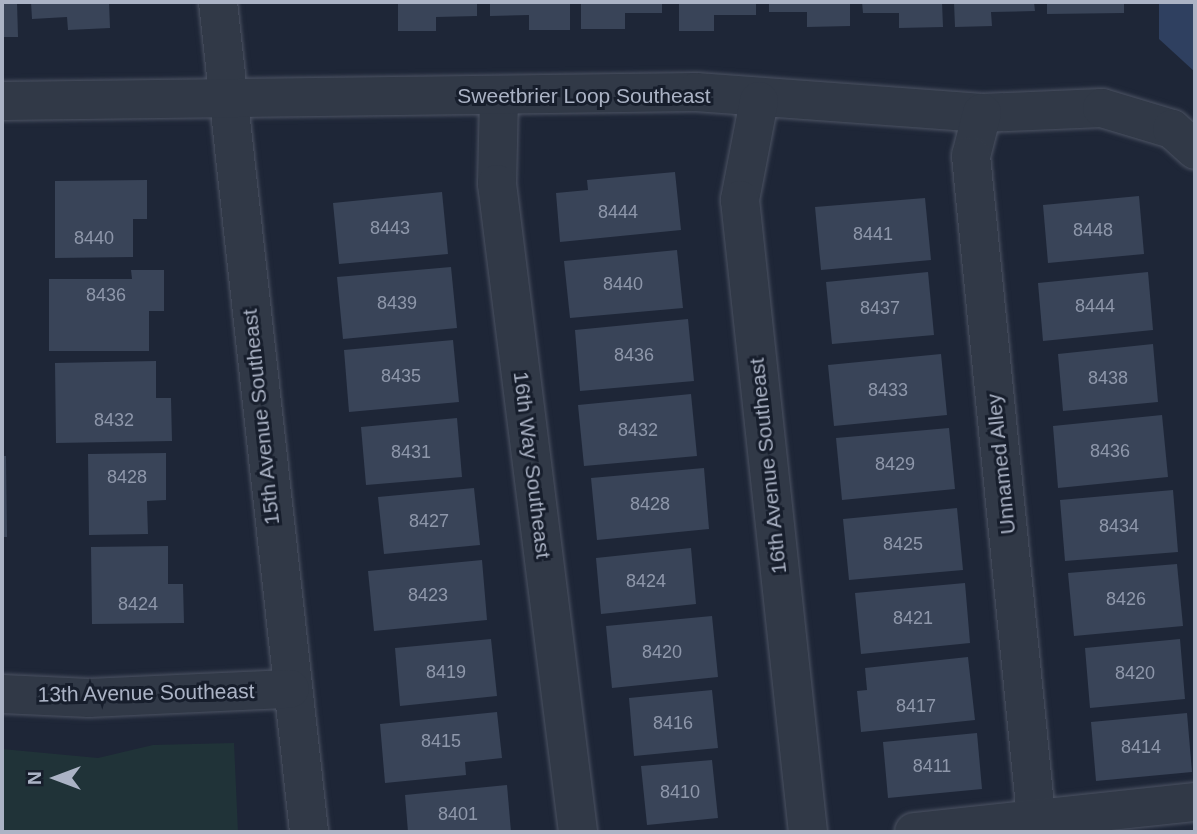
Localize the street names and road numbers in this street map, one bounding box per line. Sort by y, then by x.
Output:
street label: Sweetbrier Loop Southeast [457,83,711,109]
street label: 15th Avenue Southeast [237,307,285,527]
street label: 16th Avenue Southeast [744,356,792,576]
street label: 16th Way Southeast [508,370,556,560]
street label: Unnamed Alley [981,392,1021,536]
street label: 13th Avenue Southeast [37,678,255,708]

